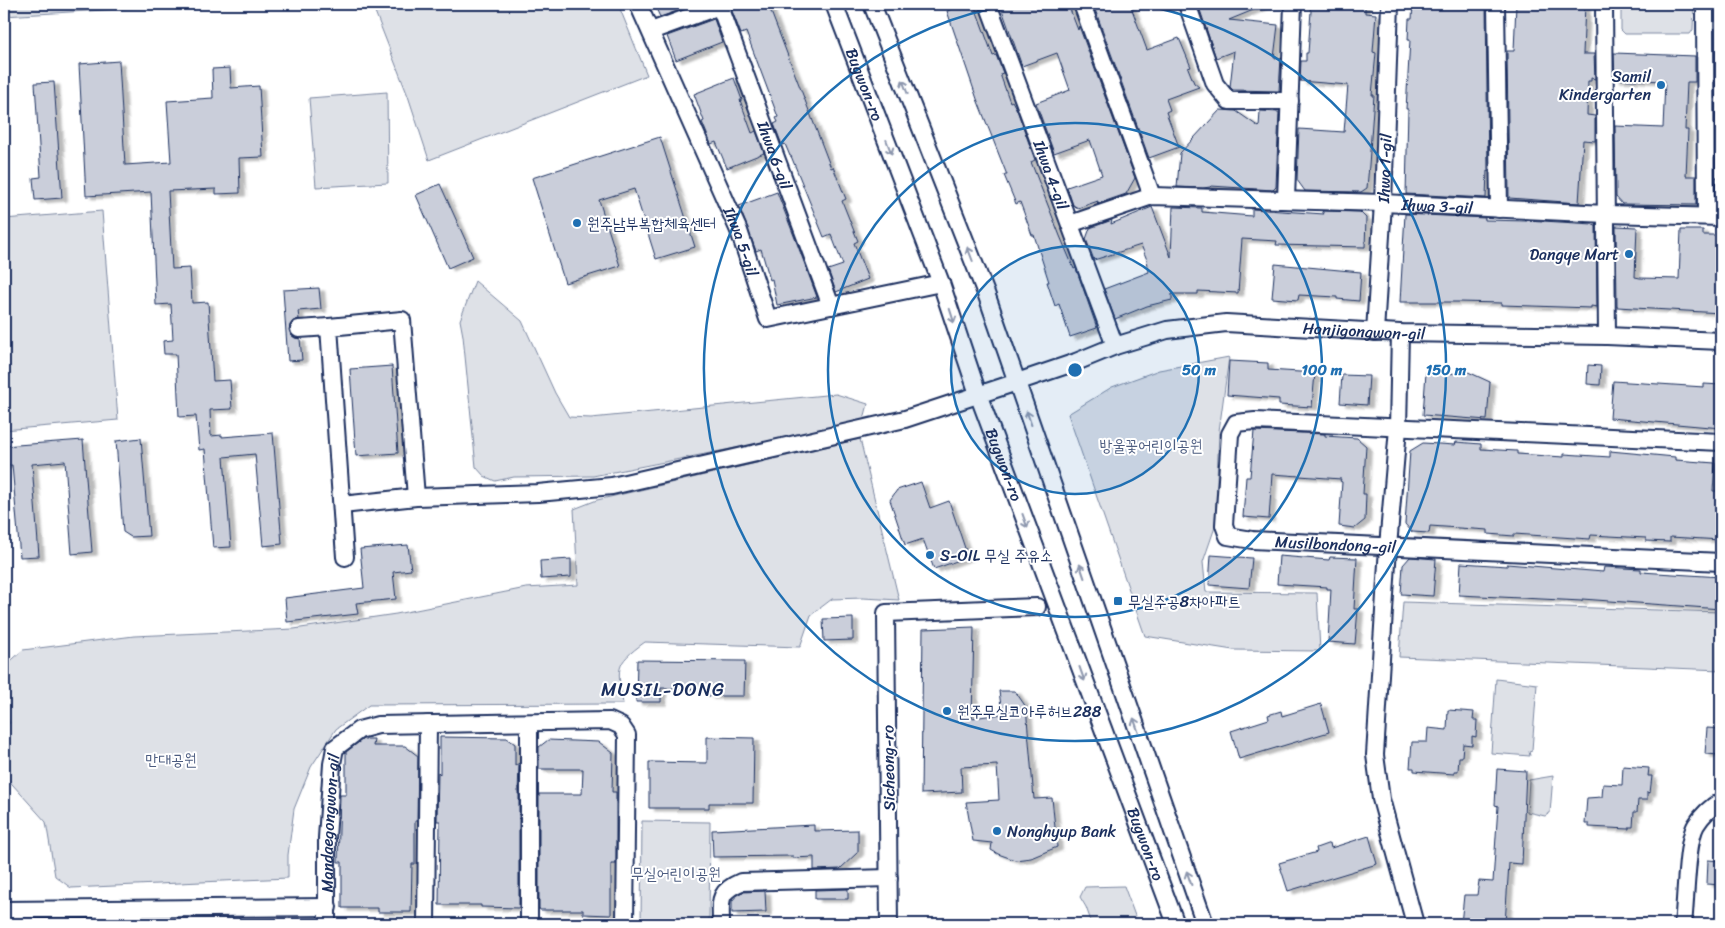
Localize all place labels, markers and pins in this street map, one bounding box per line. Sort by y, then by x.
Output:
place label: Samil Kindergarten [1559,62,1651,109]
marker: Samil Kindergarten [1655,79,1667,91]
place label: 원주남부복합체육센터 [587,209,716,238]
marker: 원주남부복합체육센터 [571,217,583,229]
place label: Dangye Mart [1529,240,1619,269]
marker: Dangye Mart [1623,248,1635,260]
centre of rings [1066,361,1084,379]
place label: S-OIL 무실 주유소 [940,541,1053,570]
marker: S-OIL 무실 주유소 [924,549,936,561]
place label: 무실주공8차아파트 [1128,587,1241,616]
marker: 무실주공8차아파트 [1112,595,1124,607]
place label: 원주무실코아루허브288 [957,697,1102,726]
marker: 원주무실코아루허브288 [941,705,953,717]
place label: Nonghyup Bank [1007,817,1117,846]
marker: Nonghyup Bank [991,825,1003,837]

